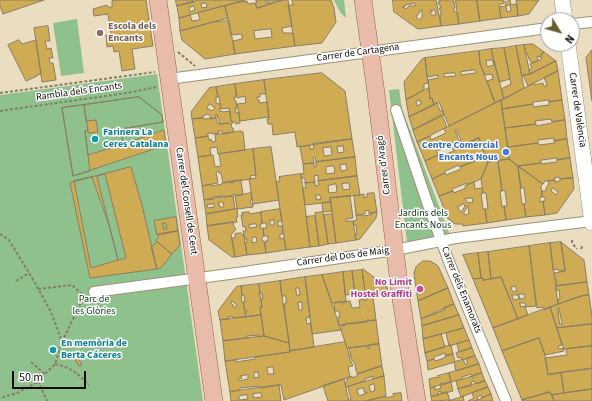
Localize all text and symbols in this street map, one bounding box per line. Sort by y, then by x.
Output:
north arrow [540,12,580,52]
place label: Escola dels Encants [108,21,156,44]
marker: Escola dels Encants [95,28,105,38]
text: N [561,31,577,46]
street label: Carrer de Cartagena [316,41,400,65]
street label: Carrer de València [566,72,588,148]
street label: Rambla dels Encants [35,80,123,104]
place label: Farinera La Ceres Catalana [103,127,168,150]
marker: Farinera La Ceres Catalana [90,134,100,144]
street label: Carrer d'Aragó [374,135,394,195]
place label: Centre Comercial Encants Nous [422,140,498,164]
street label: Carrer del Consell de Cent [173,147,199,255]
marker: Centre Comercial Encants Nous [501,147,511,157]
park label: Jardins dels Encants Nous [395,208,451,232]
street label: Carrer del Dos de Maig [296,245,390,269]
street label: Carrer dels Enamorats [438,245,484,335]
place label: No Limit Hostel Graffiti [351,277,412,300]
marker: No Limit Hostel Graffiti [415,284,425,294]
park label: Parc de les Glòries [73,294,115,318]
place label: En memòria de Berta Cáceres [61,338,127,362]
marker: En memòria de Berta Cáceres [48,345,58,355]
scale bar [14,363,88,389]
text: 50 m [19,369,43,386]

